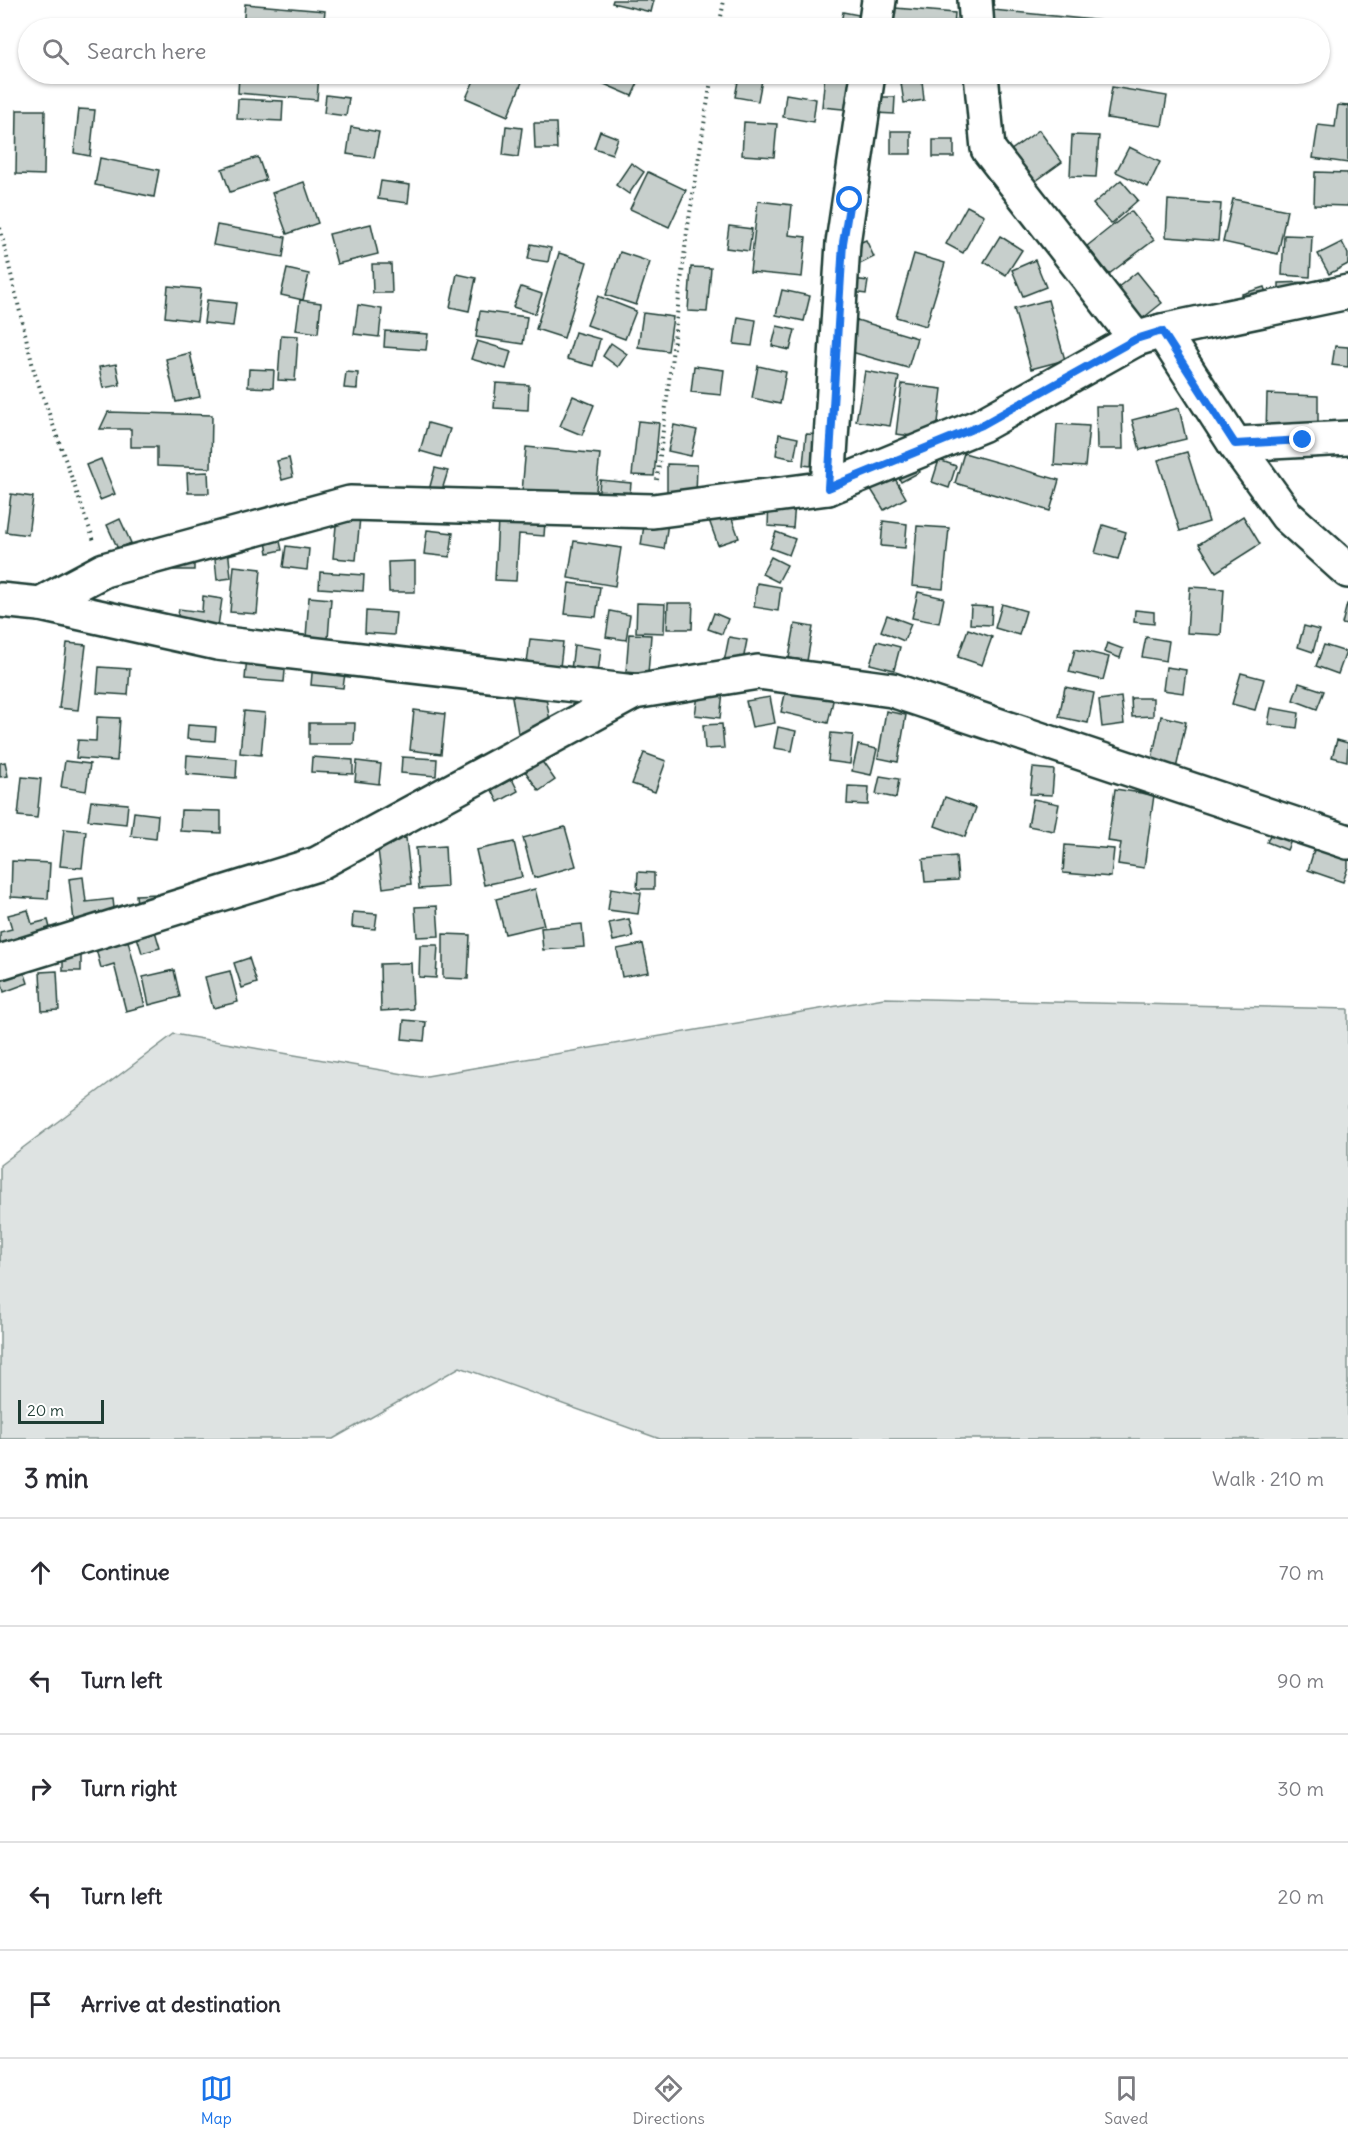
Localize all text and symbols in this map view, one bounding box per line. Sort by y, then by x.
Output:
search box [18,18,1330,84]
icon: search [39,35,72,68]
text: Search here [87,37,206,65]
route start [836,186,862,212]
route end [1289,426,1315,452]
scale bar [18,1397,104,1424]
text: 20 m [27,1400,64,1420]
text: 3 min [24,1462,89,1495]
text: Walk · 210 m [1212,1466,1324,1491]
icon: ahead [24,1556,57,1589]
text: Continue [81,1558,170,1586]
text: 70 m [1279,1560,1324,1585]
icon: left [24,1664,57,1697]
text: Turn left [81,1666,162,1694]
text: 90 m [1277,1668,1324,1693]
icon: right [24,1772,57,1805]
text: Turn right [81,1774,177,1802]
text: 30 m [1277,1776,1324,1801]
icon: left [24,1880,57,1913]
text: Turn left [81,1882,162,1910]
text: 20 m [1278,1884,1324,1909]
icon: arrive [24,1988,57,2021]
text: Arrive at destination [81,1990,281,2018]
tab: Map [200,2072,233,2128]
tab: Directions [632,2072,705,2128]
tab: Saved [1104,2072,1148,2128]

